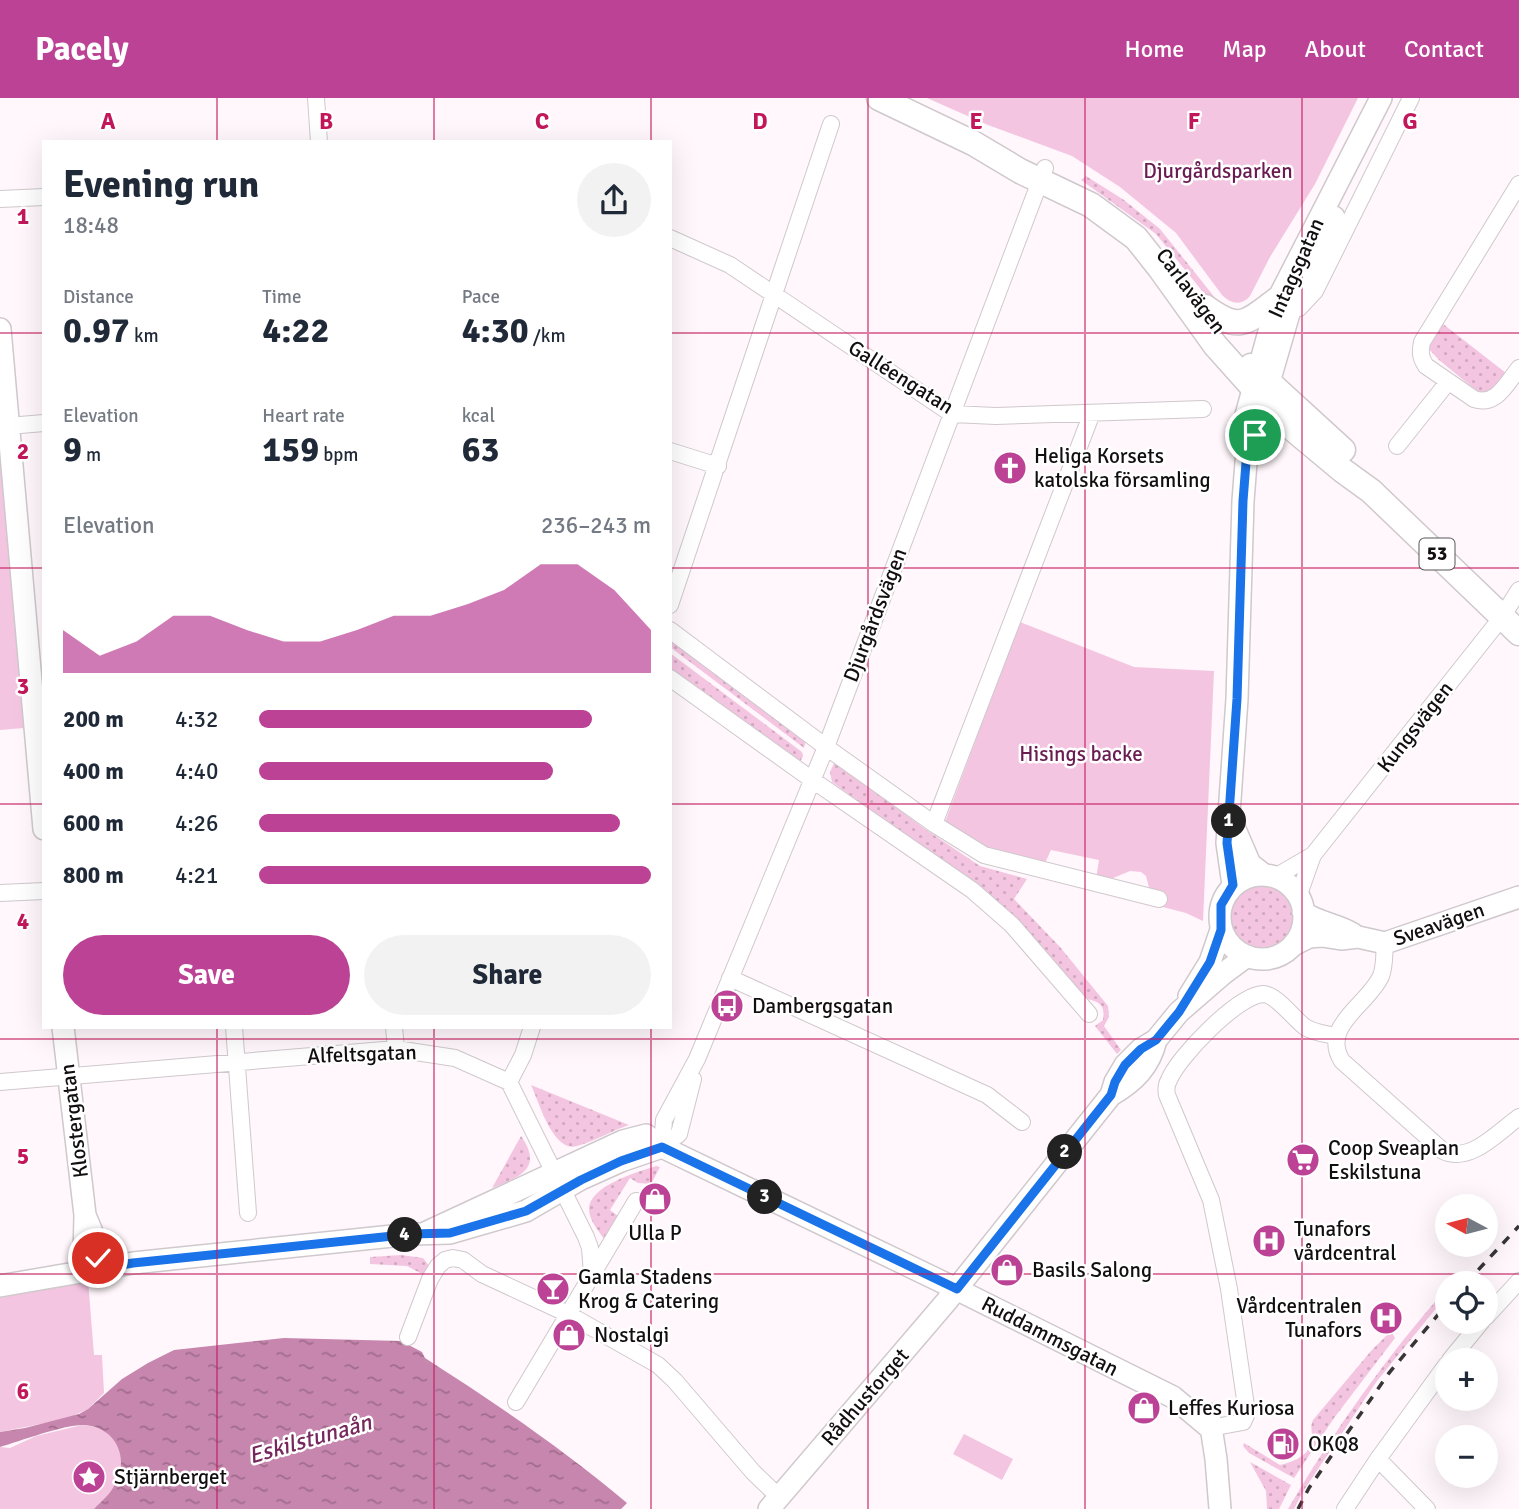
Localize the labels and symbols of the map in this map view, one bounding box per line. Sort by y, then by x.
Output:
text: A [101,107,116,136]
text: B [319,107,333,136]
text: C [535,107,549,136]
text: D [752,107,768,136]
text: E [969,107,983,136]
text: F [1188,107,1200,136]
text: G [1402,107,1418,136]
park label: Djurgårdsparken [1143,158,1293,184]
text: 1 [17,202,29,231]
street label: Intagsgatan [1262,214,1330,322]
street label: Carlavägen [1150,243,1232,339]
street label: Galléengatan [843,334,959,420]
pin [1225,405,1285,465]
text: 2 [17,437,29,466]
place label: Heliga Korsets katolska församling [1034,443,1211,493]
church icon: Heliga Korsets katolska församling [991,449,1029,487]
road number: 53 [1420,538,1454,569]
street label: Djurgårdsvägen [838,544,912,686]
text: 3 [17,672,29,701]
street label: Kungsvägen [1371,676,1459,778]
park label: Hisings backe [1019,741,1143,767]
pin: 1 [1212,804,1246,838]
street label: Sveavägen [1390,896,1488,952]
text: 4 [17,907,29,936]
bus stop icon: Dambergsgatan [708,987,746,1025]
place label: Dambergsgatan [752,993,893,1019]
street label: Alfeltsgatan [307,1039,417,1069]
street label: Klostergatan [54,1062,94,1180]
pin: 2 [1048,1134,1082,1170]
place label: Coop Sveaplan Eskilstuna [1328,1135,1459,1185]
supermarket icon: Coop Sveaplan Eskilstuna [1284,1141,1322,1179]
text: 5 [17,1142,29,1171]
shop icon: Ulla P [636,1180,674,1218]
pin: 3 [748,1180,782,1214]
north arrow [1435,1194,1498,1256]
place label: Tunafors vårdcentral [1294,1216,1396,1266]
pin: 4 [388,1218,422,1252]
place label: Ulla P [628,1220,682,1246]
hospital icon: Tunafors vårdcentral [1250,1222,1288,1260]
pin [68,1228,128,1288]
shop icon: Basils Salong [988,1251,1026,1289]
place label: Basils Salong [1032,1257,1152,1283]
place label: Gamla Stadens Krog & Catering [578,1264,719,1314]
bar icon: Gamla Stadens Krog & Catering [534,1270,572,1308]
street label: Ruddammsgatan [977,1290,1123,1382]
place label: Vårdcentralen Tunafors [1236,1293,1362,1343]
hospital icon: Vårdcentralen Tunafors [1367,1299,1405,1337]
shop icon: Nostalgi [550,1316,588,1354]
place label: Nostalgi [594,1322,669,1348]
street label: Rådhustorget [816,1343,914,1451]
text: 6 [17,1377,29,1406]
shop icon: Leffes Kuriosa [1125,1389,1163,1427]
place label: Leffes Kuriosa [1168,1395,1295,1421]
water label: Eskilstunaån [245,1407,376,1470]
fuel station icon: OKQ8 [1264,1425,1302,1463]
place label: OKQ8 [1308,1431,1359,1457]
place icon: Stjärnberget [70,1458,108,1496]
place label: Stjärnberget [114,1464,227,1490]

